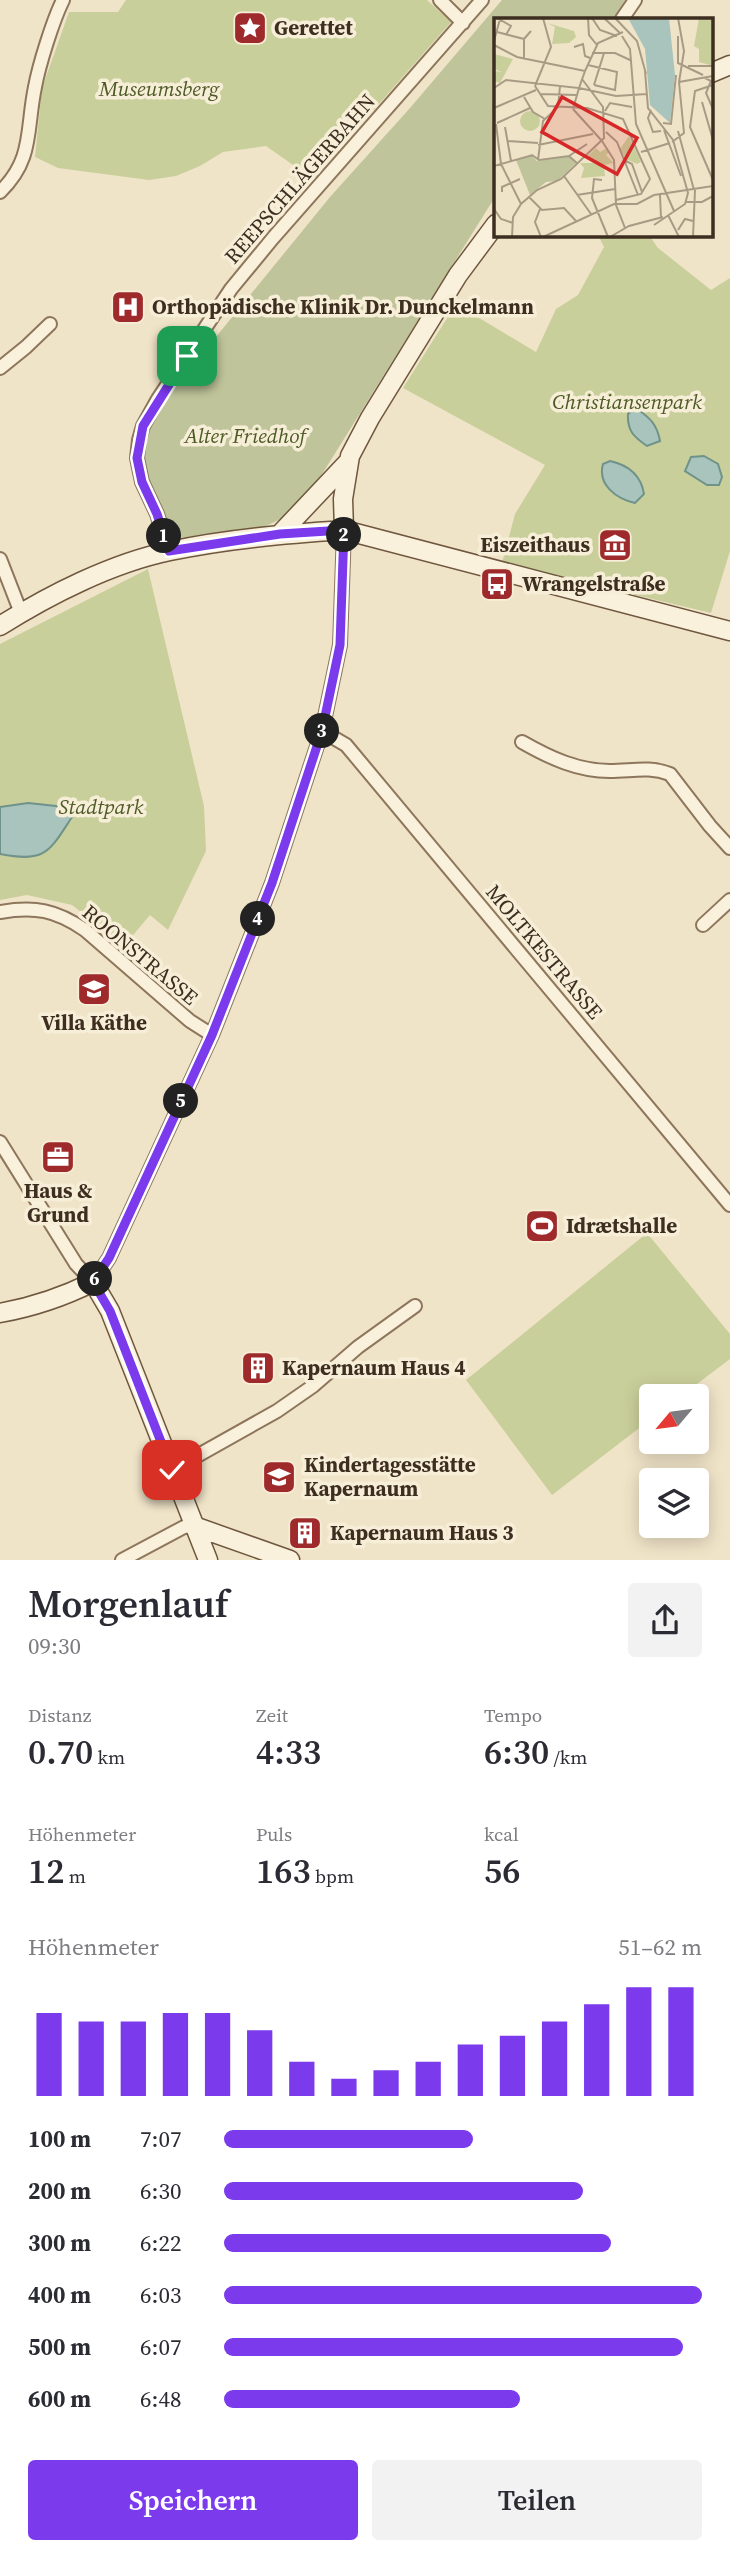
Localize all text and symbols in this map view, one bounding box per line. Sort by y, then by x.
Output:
place icon: Gerettet [231,9,269,47]
place label: Gerettet [274,13,353,42]
inset map [494,18,712,236]
park label: Museumsberg [98,74,220,103]
street label: REEPSCHLÄGERBAHN [218,87,382,270]
hospital icon: Orthopädische Klinik Dr. Dunckelmann [109,288,147,326]
place label: Orthopädische Klinik Dr. Dunckelmann [152,292,534,321]
pin [157,326,217,386]
icon: arrive [168,337,206,375]
park label: Christiansenpark [552,387,702,416]
park label: Alter Friedhof [183,421,309,450]
pin: 1 [146,518,182,554]
pin: 2 [326,518,362,552]
text: 2 [338,521,349,547]
text: 1 [158,522,169,548]
museum icon: Eiszeithaus [596,526,634,564]
place label: Eiszeithaus [480,530,590,559]
bus stop icon: Wrangelstraße [478,565,516,603]
place label: Wrangelstraße [522,569,666,598]
pin: 3 [304,714,340,748]
text: 3 [316,717,327,743]
park label: Stadtpark [59,792,144,821]
street label: MOLTKESTRASSE [479,878,609,1025]
street label: ROONSTRASSE [76,898,204,1012]
pin: 4 [240,902,276,936]
text: 4 [252,905,263,931]
school or university icon: Villa Käthe [75,970,113,1008]
place label: Villa Käthe [41,1008,147,1037]
pin: 5 [164,1084,198,1118]
text: 5 [175,1087,186,1113]
office icon: Haus & Grund [39,1138,77,1176]
place label: Haus & Grund [24,1176,92,1229]
sports icon: Idrætshalle [523,1207,561,1245]
place label: Idrætshalle [566,1211,677,1240]
pin: 6 [78,1262,112,1296]
text: 6 [89,1265,100,1291]
building icon: Kapernaum Haus 4 [239,1349,277,1387]
place label: Kapernaum Haus 4 [282,1353,466,1382]
north arrow [639,1384,709,1454]
map controls [639,1384,709,1538]
pin [142,1440,202,1500]
place label: Kindertagesstätte Kapernaum [304,1450,476,1503]
icon: check [153,1451,191,1489]
school or university icon: Kindertagesstätte Kapernaum [260,1458,298,1496]
button: layers [639,1468,709,1538]
building icon: Kapernaum Haus 3 [286,1514,324,1552]
place label: Kapernaum Haus 3 [330,1518,514,1547]
text: Morgenlauf [28,1578,228,1630]
button: share [628,1583,702,1657]
text: 09:30 [28,1630,81,1662]
text: Distanz [28,1702,91,1728]
text: Zeit [256,1702,288,1728]
text: Tempo [484,1702,542,1728]
text: 0.70 [28,1728,93,1776]
text: 4:33 [256,1728,321,1776]
text: 6:30 [484,1728,549,1776]
text: km [93,1744,125,1770]
text: /km [549,1744,587,1770]
text: Höhenmeter [28,1821,136,1847]
text: Puls [256,1821,292,1847]
text: kcal [484,1821,519,1847]
text: 12 [28,1847,64,1895]
text: 163 [256,1847,311,1895]
text: 56 [484,1847,520,1895]
text: m [64,1863,86,1889]
text: bpm [311,1863,354,1889]
text: Höhenmeter [28,1931,159,1963]
text: 51–62 m [618,1931,702,1963]
text: 100 m [28,2123,91,2155]
text: 7:07 [140,2123,181,2155]
text: 200 m [28,2175,91,2207]
text: 6:30 [140,2175,181,2207]
text: 300 m [28,2227,91,2259]
text: 6:22 [140,2227,181,2259]
text: 400 m [28,2279,91,2311]
text: 6:03 [140,2279,181,2311]
text: 500 m [28,2331,91,2363]
text: 6:07 [140,2331,181,2363]
text: 600 m [28,2383,91,2415]
text: 6:48 [140,2383,181,2415]
button: Speichern [28,2460,358,2540]
button: Teilen [372,2460,702,2540]

